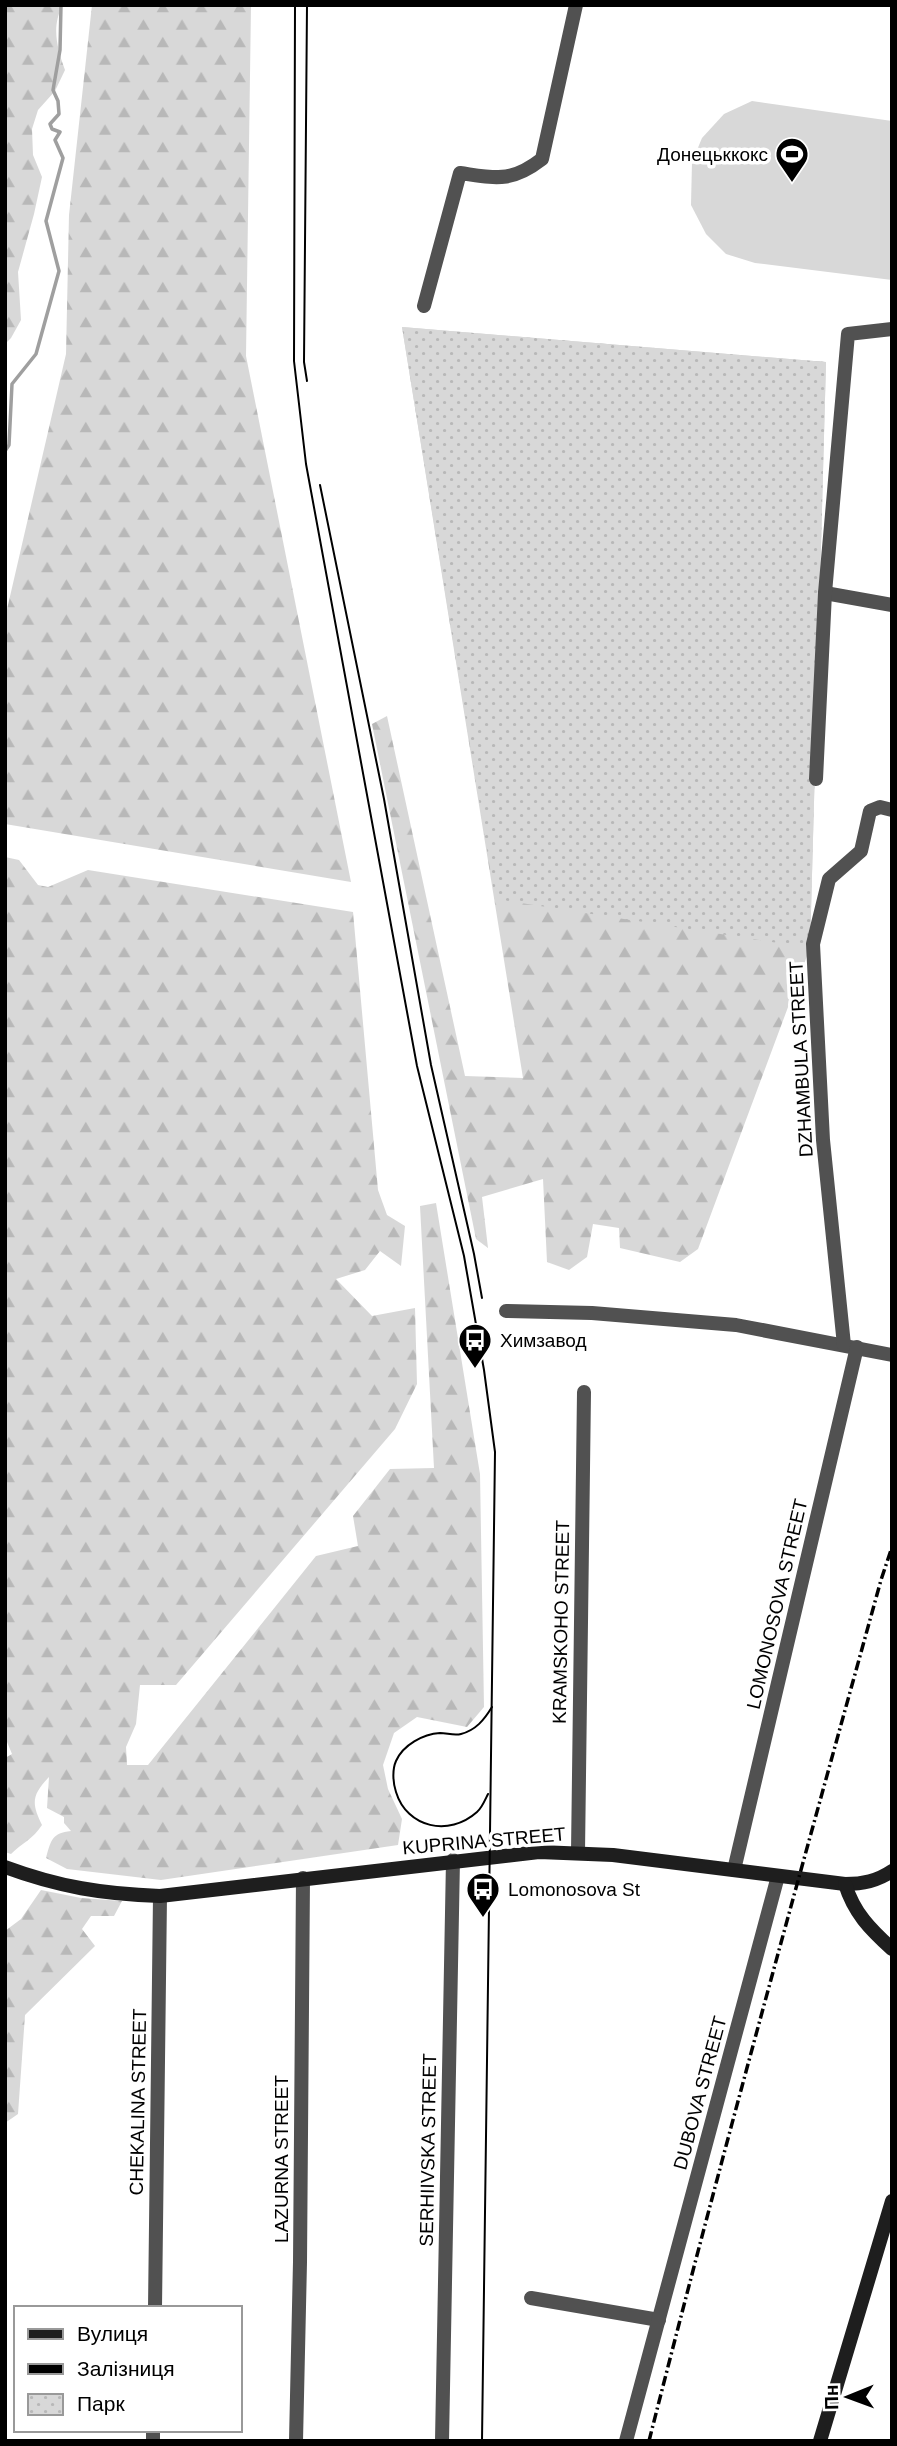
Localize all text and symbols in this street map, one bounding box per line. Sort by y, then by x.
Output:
sports icon: Донецьккокс [773,135,811,184]
place label: Донецьккокс [657,144,768,165]
street label: DZHAMBULA STREET [785,960,817,1158]
bus stop icon: Химзавод [456,1321,494,1370]
place label: Химзавод [500,1330,587,1351]
street label: LOMONOSOVA STREET [743,1497,812,1711]
street label: KRAMSKOHO STREET [549,1520,573,1724]
street label: KUPRINA STREET [402,1823,567,1859]
bus stop icon: Lomonosova St [464,1870,502,1919]
place label: Lomonosova St [508,1879,641,1900]
street label: CHEKALINA STREET [126,2008,150,2196]
street label: DUBOVA STREET [669,2014,731,2172]
street label: SERHIIVSKA STREET [416,2053,440,2247]
street label: LAZURNA STREET [271,2075,292,2243]
legend [14,2306,242,2432]
text: Вулиця [77,2322,148,2345]
text: Залізниця [77,2357,175,2380]
north arrow [813,2362,883,2432]
text: Пн [821,2385,842,2410]
text: Парк [77,2392,125,2415]

